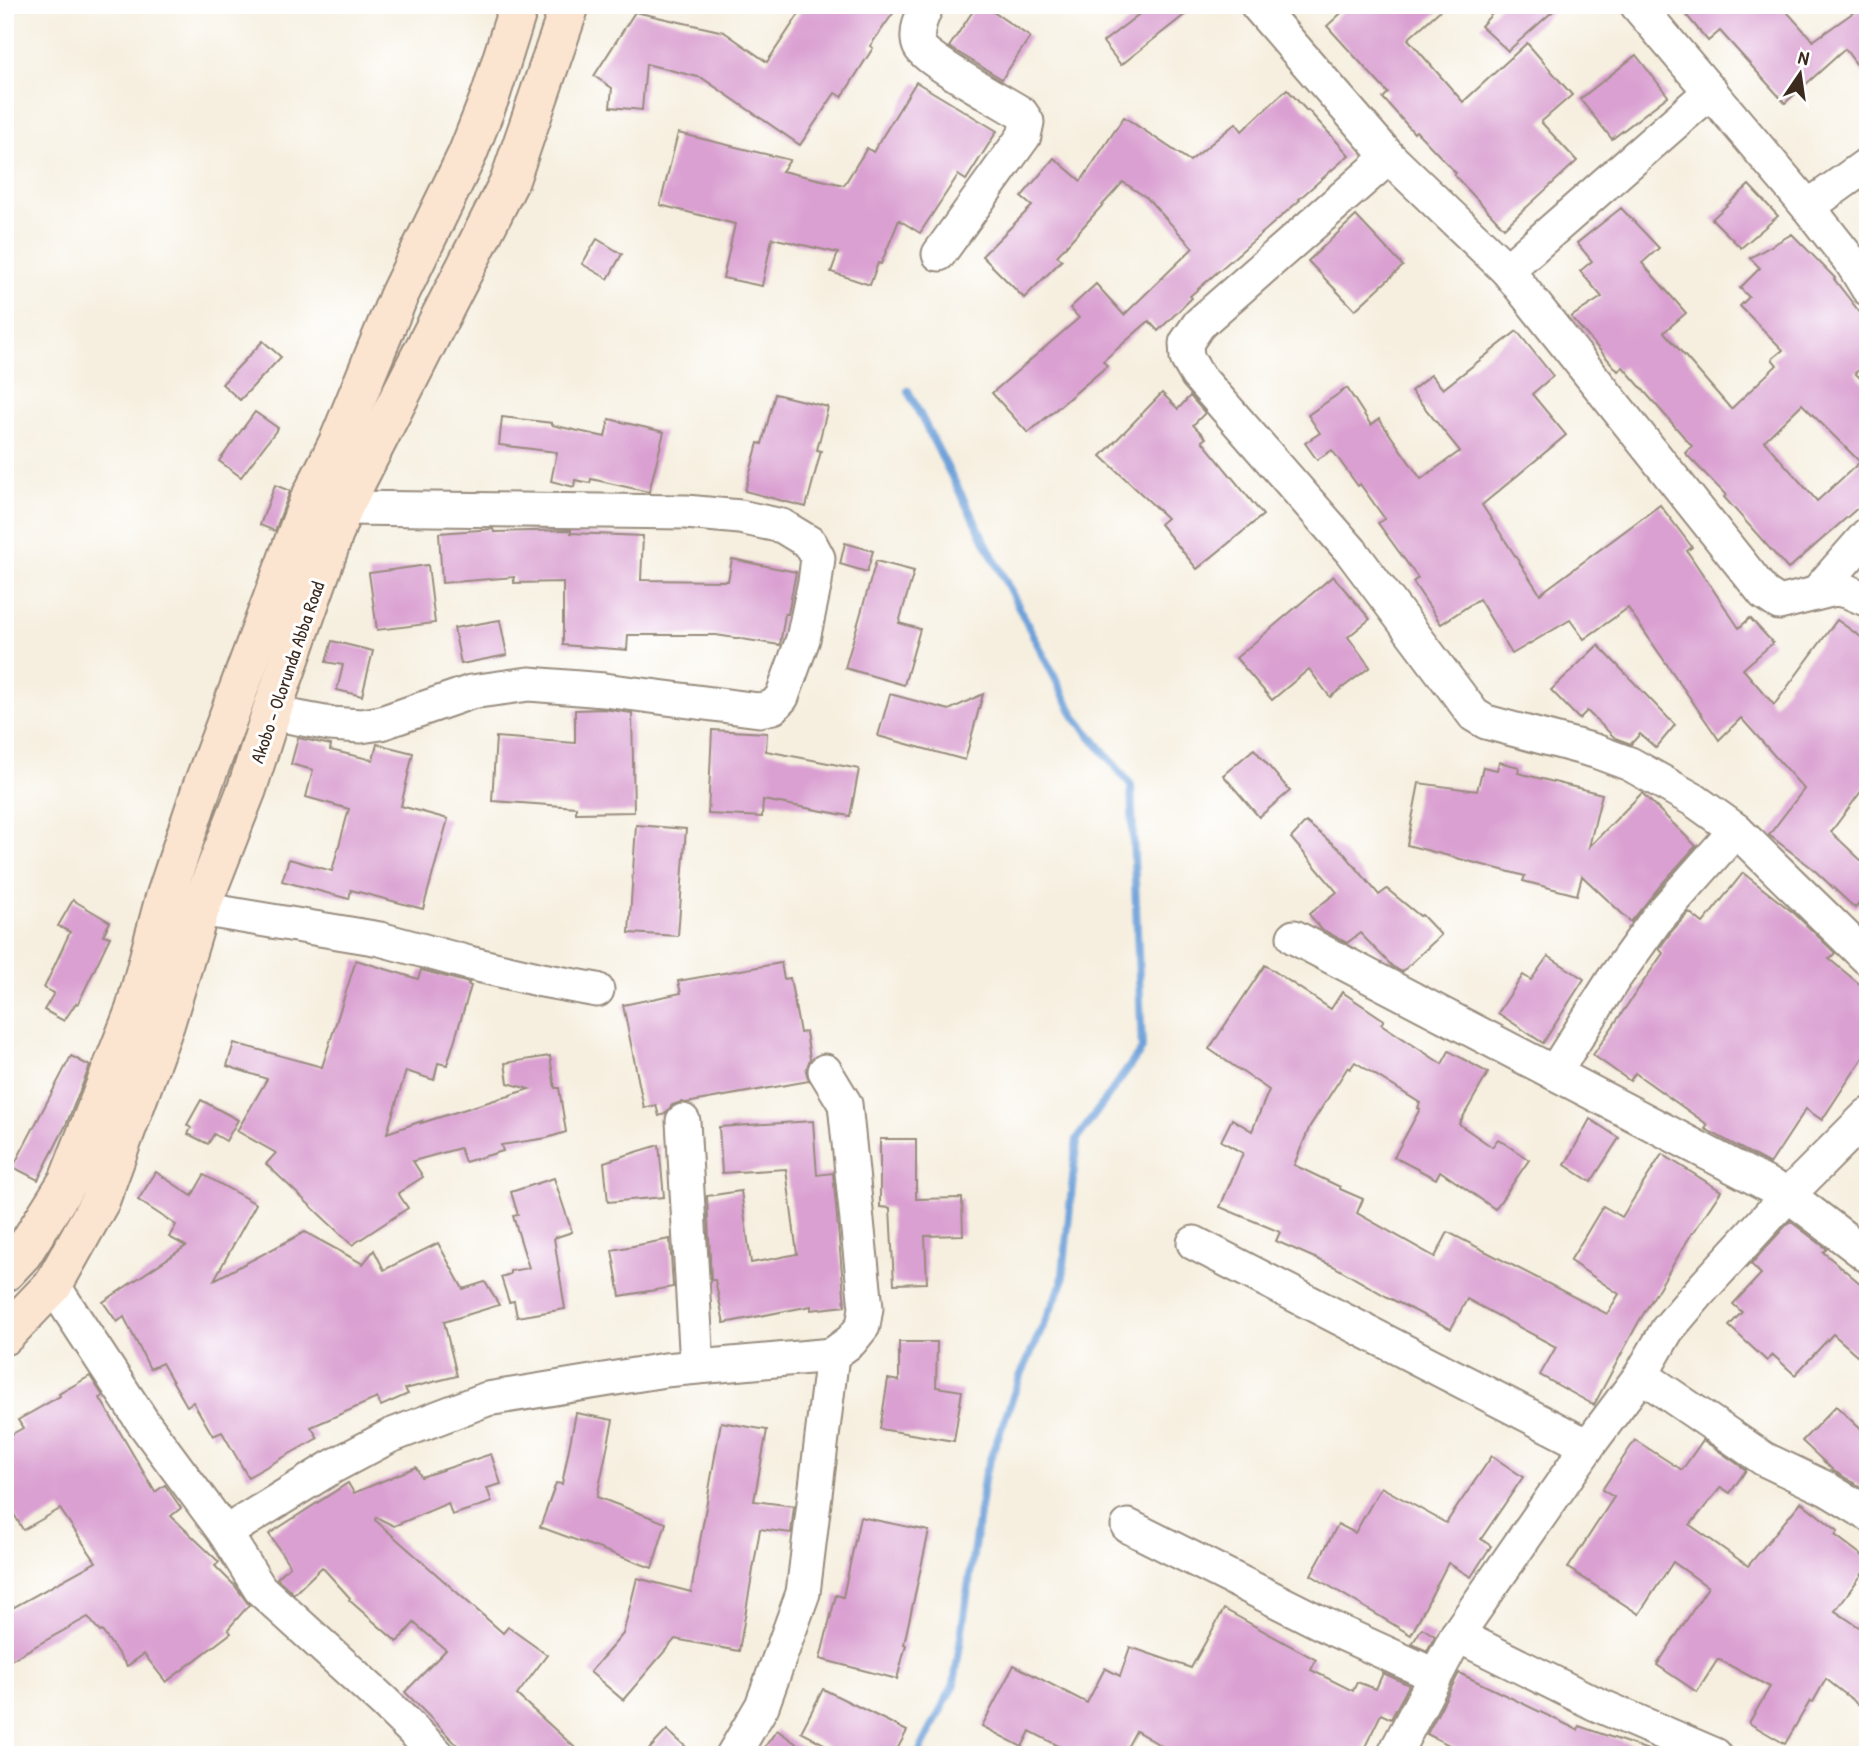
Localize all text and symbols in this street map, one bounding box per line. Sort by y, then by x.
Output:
north arrow [1764,38,1834,108]
text: N [1796,44,1812,71]
street label: Akobo - Olorunda Abba Road [244,577,331,766]

